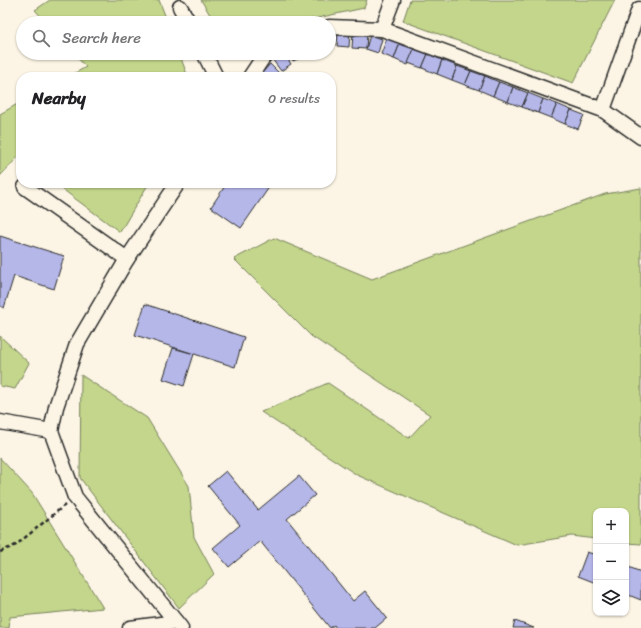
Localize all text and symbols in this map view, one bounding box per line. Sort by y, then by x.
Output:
search box [16,16,336,60]
text: Search here [62,25,141,51]
icon: search [30,27,52,49]
text: Nearby [32,83,86,113]
text: 0 results [268,87,320,110]
map controls [593,508,629,616]
button: + [593,508,629,544]
button: − [593,544,629,580]
button: layers [593,580,629,616]

